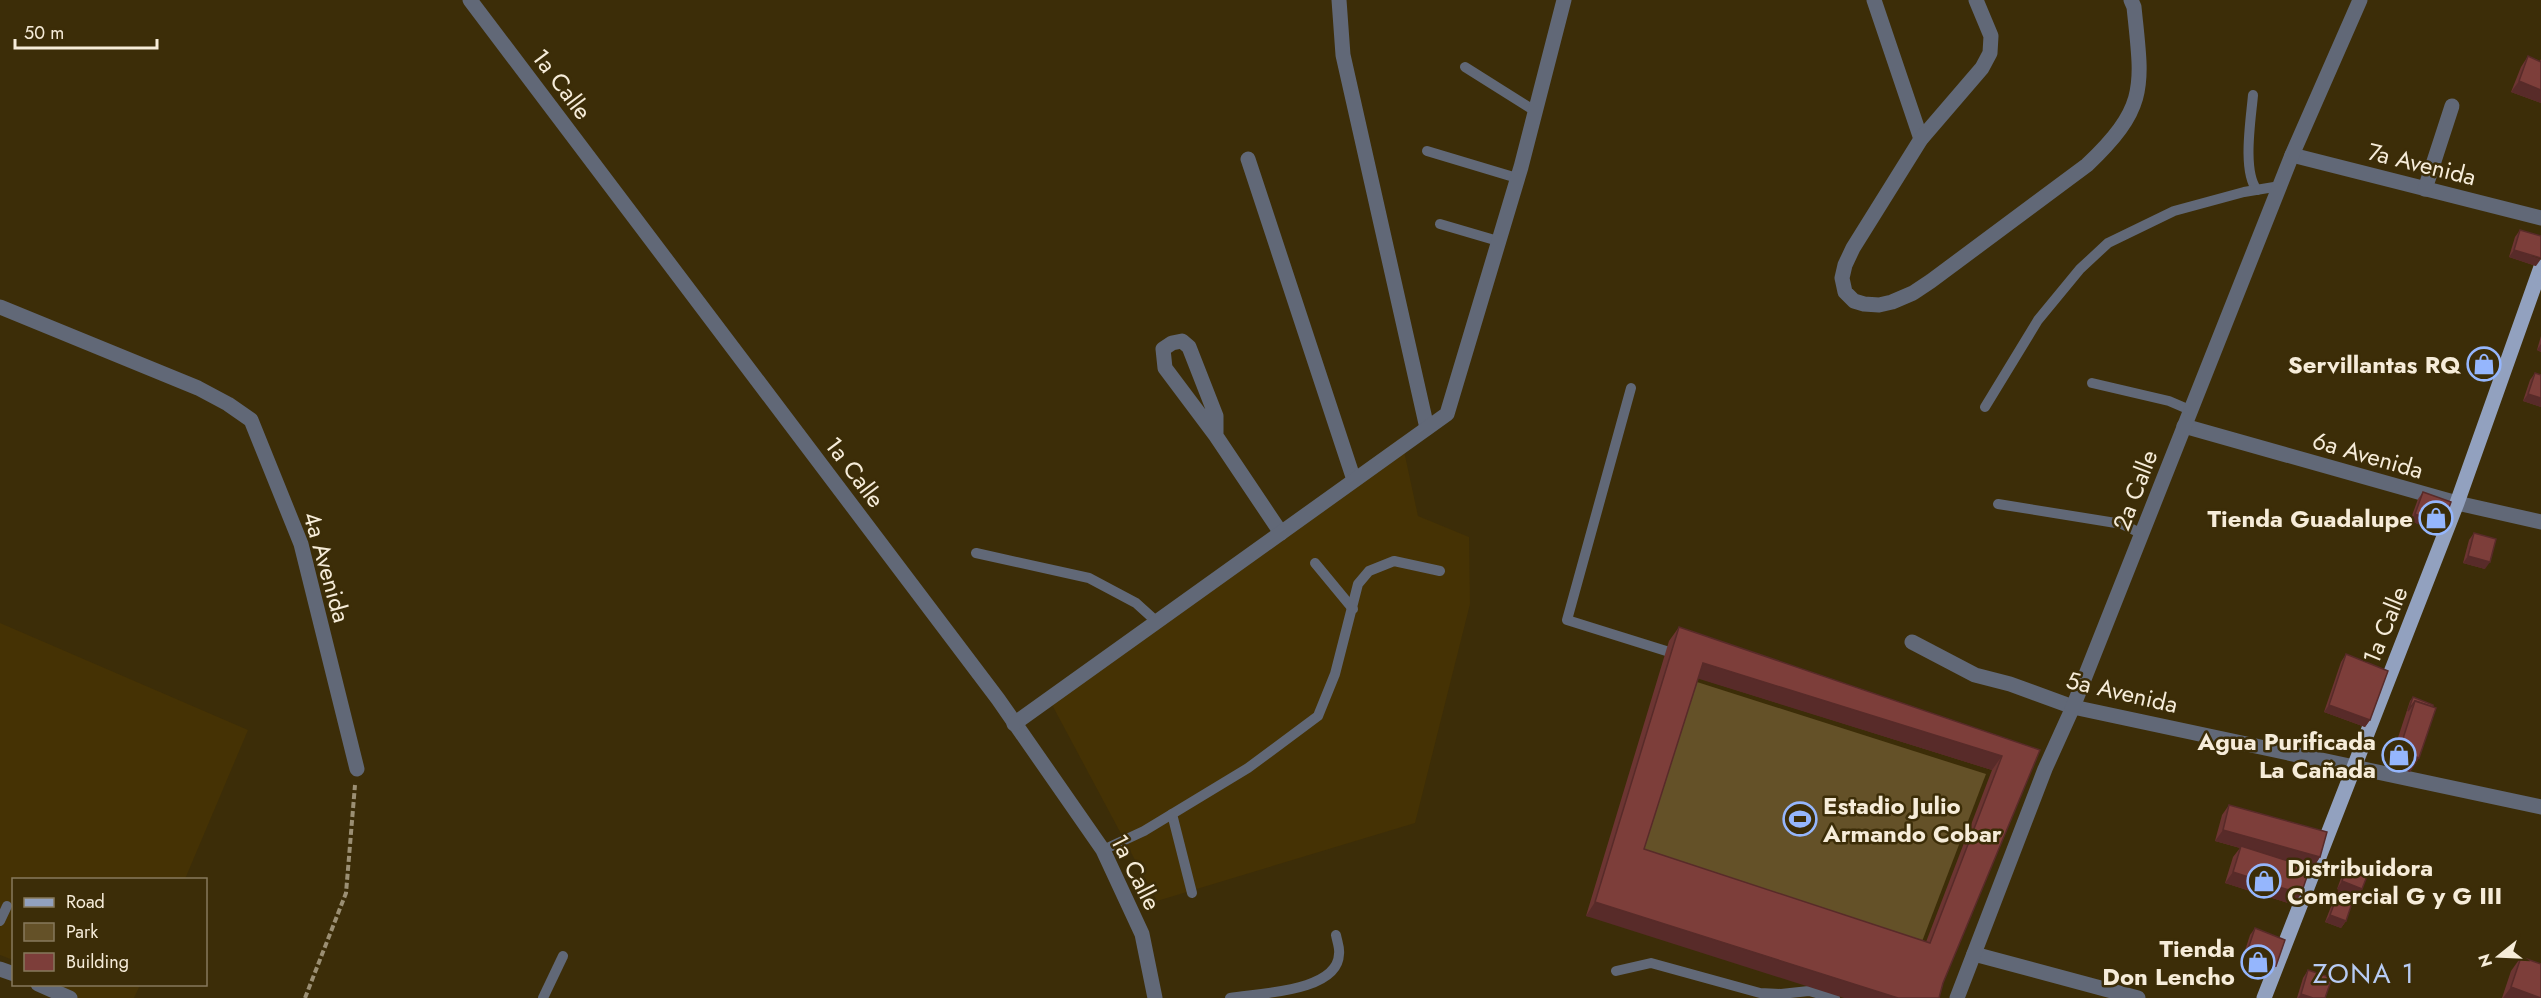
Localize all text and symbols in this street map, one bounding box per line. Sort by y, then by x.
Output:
scale bar [15,12,158,50]
text: 50 m [24,20,64,46]
street label: 1a Calle [524,41,600,127]
street label: 7a Avenida [2364,134,2480,194]
shop icon: Servillantas RQ [2466,346,2502,382]
place label: Servillantas RQ [2288,347,2461,382]
street label: 6a Avenida [2308,422,2428,488]
street label: 1a Calle [817,429,893,515]
street label: 2a Calle [2104,445,2166,535]
shop icon: Tienda Guadalupe [2418,500,2454,536]
place label: Tienda Guadalupe [2208,501,2413,536]
street label: 4a Avenida [294,507,360,627]
street label: 1a Calle [2354,581,2416,669]
street label: 5a Avenida [2063,662,2181,722]
place label: Agua Purificada La Cañada [2197,724,2376,787]
shop icon: Agua Purificada La Cañada [2381,737,2417,773]
place label: Estadio Julio Armando Cobar [1822,788,2002,851]
sports icon: Estadio Julio Armando Cobar [1782,801,1818,837]
street label: 1a Calle [1102,828,1170,916]
place label: Distribuidora Comercial G y G III [2287,850,2502,913]
shop icon: Distribuidora Comercial G y G III [2246,863,2282,899]
legend [12,878,207,986]
text: Road [66,889,105,915]
text: Park [66,919,98,945]
north arrow [2469,926,2529,986]
place label: Tienda Don Lencho [2102,931,2235,994]
shop icon: Tienda Don Lencho [2240,944,2276,980]
text: Building [66,949,129,975]
text: N [2472,951,2498,970]
district label: ZONA 1 [2313,954,2415,993]

